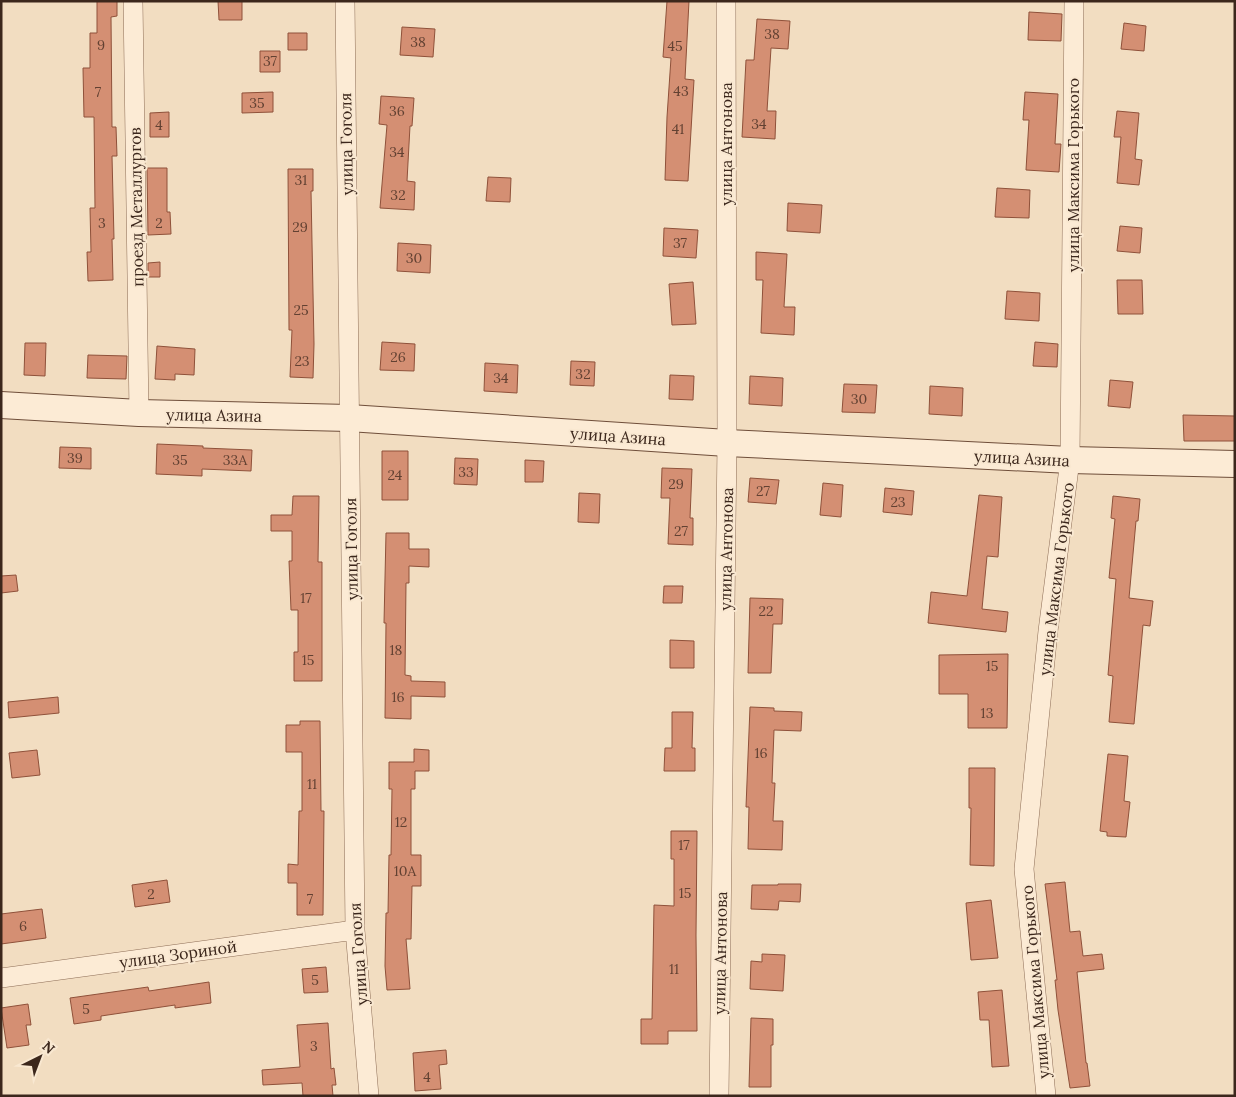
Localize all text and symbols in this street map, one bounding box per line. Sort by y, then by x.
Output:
house number: 38 [764,25,780,43]
house number: 38 [410,33,426,51]
house number: 9 [97,36,105,54]
house number: 45 [667,37,683,55]
house number: 37 [263,52,278,70]
street label: улица Максима Горького [1063,78,1083,272]
house number: 43 [673,82,689,100]
street label: улица Антонова [716,82,736,206]
house number: 7 [95,83,102,101]
street label: улица Гоголя [335,92,357,196]
house number: 35 [249,94,265,112]
house number: 36 [389,102,405,120]
house number: 34 [751,115,767,133]
house number: 4 [155,116,163,134]
house number: 41 [672,120,684,138]
street label: проезд Металлургов [125,127,147,287]
house number: 34 [389,143,405,161]
house number: 31 [295,171,307,189]
house number: 32 [390,186,406,204]
house number: 3 [98,214,106,232]
house number: 2 [155,214,163,232]
house number: 29 [292,218,308,236]
house number: 37 [673,234,688,252]
house number: 30 [406,249,422,267]
house number: 25 [293,301,309,319]
house number: 26 [390,348,406,366]
house number: 23 [294,352,310,370]
house number: 32 [575,365,591,383]
house number: 34 [493,369,509,387]
house number: 30 [851,390,867,408]
street label: улица Азина [166,404,262,426]
street label: улица Азина [570,423,666,449]
street label: улица Азина [974,446,1070,470]
house number: 39 [67,449,83,467]
house number: 35 [172,451,188,469]
house number: 33А [223,451,247,469]
house number: 33 [458,463,474,481]
house number: 24 [388,466,403,484]
house number: 29 [668,475,684,493]
street label: улица Максима Горького [1034,481,1078,677]
house number: 27 [756,482,771,500]
street label: улица Антонова [715,487,737,611]
house number: 23 [890,493,906,511]
street label: улица Гоголя [340,497,362,601]
house number: 27 [674,522,689,540]
house number: 17 [300,589,312,607]
house number: 22 [758,602,774,620]
house number: 18 [390,641,403,659]
house number: 15 [302,651,314,669]
house number: 15 [986,657,998,675]
house number: 16 [391,688,405,706]
house number: 13 [981,704,994,722]
house number: 16 [754,744,768,762]
house number: 11 [307,775,317,793]
house number: 12 [395,813,407,831]
house number: 17 [678,836,690,854]
house number: 10А [394,862,417,880]
house number: 15 [679,884,691,902]
street label: улица Максима Горького [1017,884,1053,1080]
house number: 2 [147,885,155,903]
house number: 7 [307,890,314,908]
street label: улица Антонова [709,891,731,1015]
street label: улица Гоголя [344,902,372,1006]
house number: 6 [19,917,27,935]
street label: улица Зориной [118,936,238,972]
house number: 11 [669,960,679,978]
house number: 5 [311,971,319,989]
house number: 5 [82,1000,90,1018]
north arrow [15,1032,65,1082]
text: N [39,1037,59,1058]
house number: 3 [310,1037,318,1055]
house number: 4 [423,1068,431,1086]

